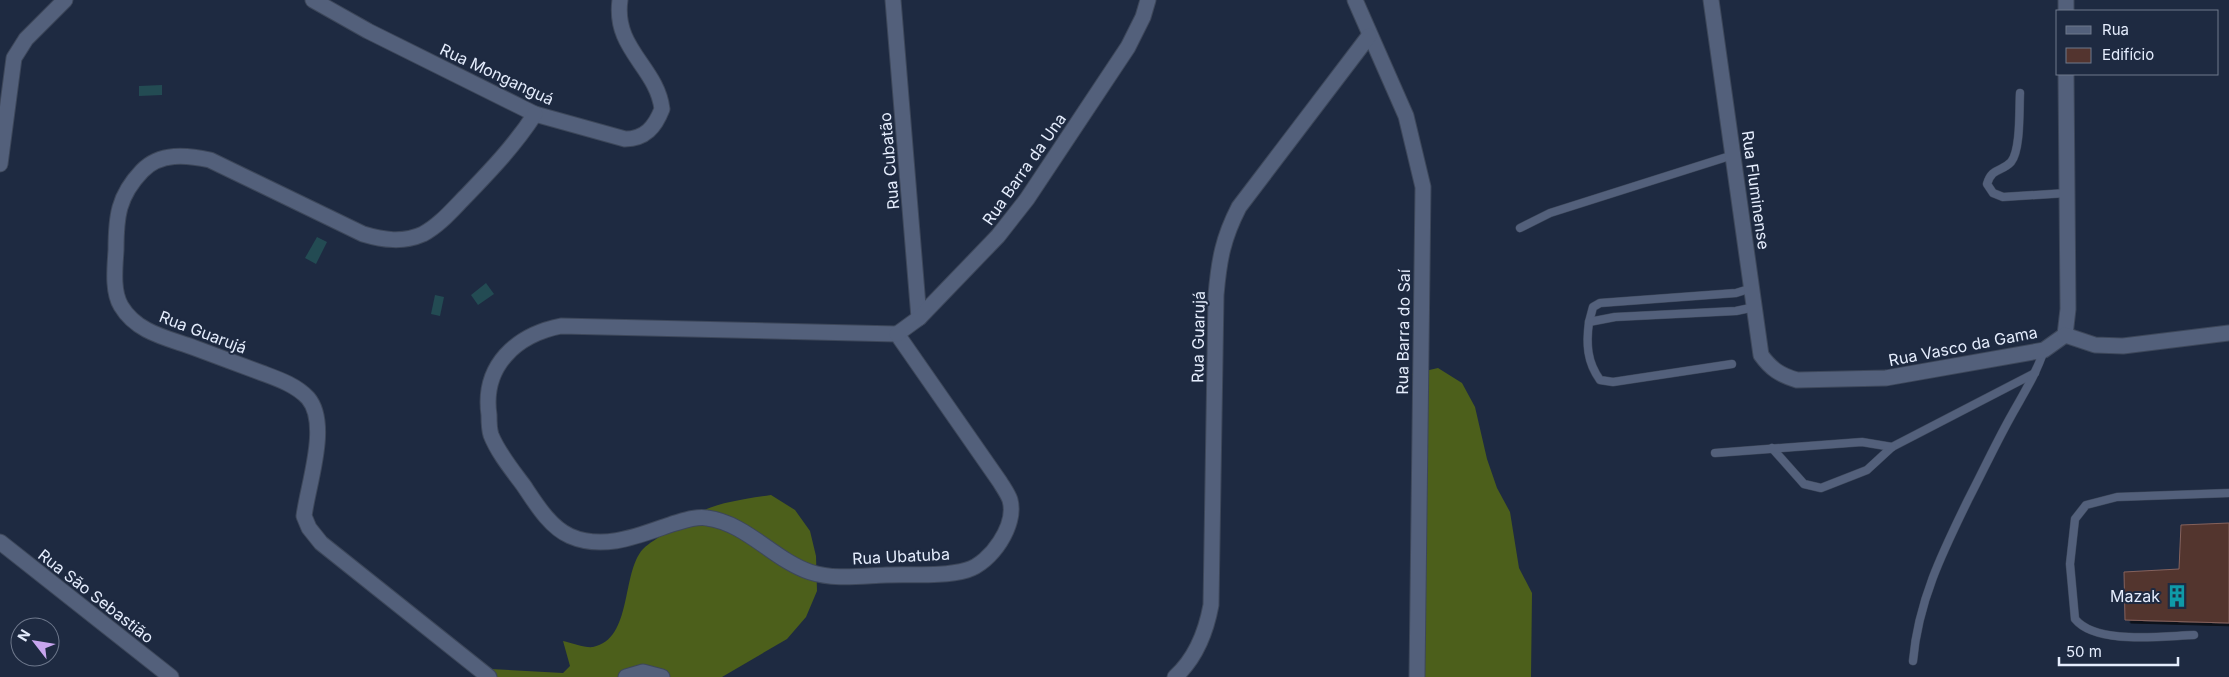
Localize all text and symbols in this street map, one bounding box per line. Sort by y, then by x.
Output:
legend [2056,10,2219,75]
text: Rua [2102,20,2129,39]
street label: Rua Monganguá [437,39,557,109]
text: Edifício [2102,45,2154,64]
street label: Rua Barra da Una [978,109,1070,229]
street label: Rua Cubatão [875,112,903,210]
street label: Rua Fluminense [1738,129,1774,251]
street label: Rua Barra do Saí [1392,269,1414,395]
street label: Rua Guarujá [1187,291,1209,383]
street label: Rua Guarujá [156,306,250,358]
street label: Rua Vasco da Gama [1887,322,2039,370]
street label: Rua Ubatuba [852,543,950,569]
street label: Rua São Sebastião [34,545,158,647]
building icon: Mazak [2164,583,2190,609]
place label: Mazak [2110,586,2160,606]
north arrow [10,617,60,667]
text: N [13,626,33,644]
scale bar [2059,634,2178,666]
text: 50 m [2066,642,2102,661]

